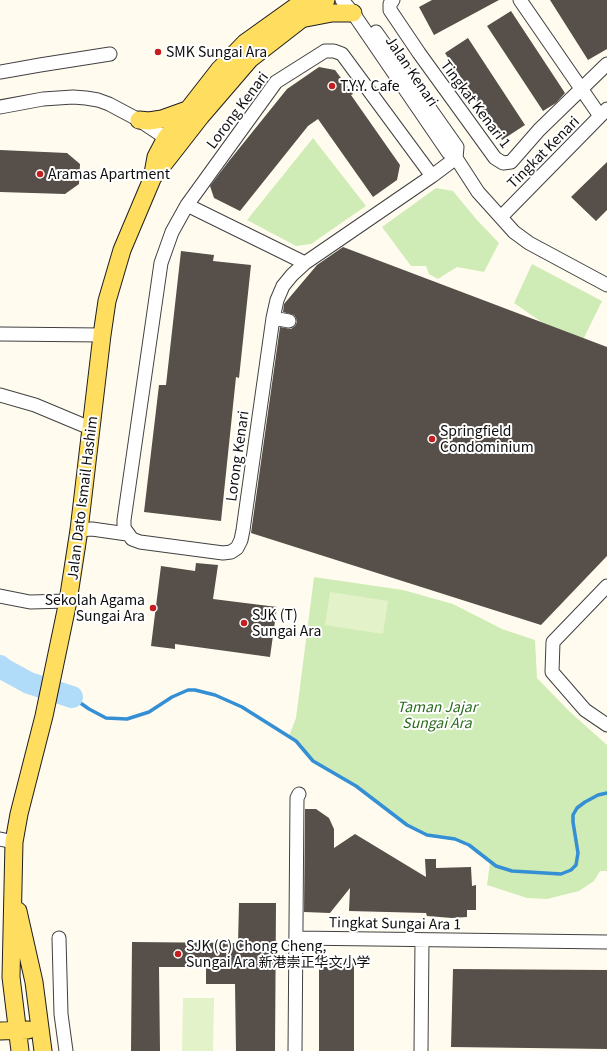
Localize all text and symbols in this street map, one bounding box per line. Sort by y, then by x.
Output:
street label: Jalan Kenari [382,33,442,109]
place label: SMK Sungai Ara [166,44,267,60]
marker: SMK Sungai Ara [153,47,163,57]
street label: Tingkat Kenari 1 [438,57,514,151]
street label: Lorong Kenari [203,68,271,152]
place label: T.Y.Y. Cafe [340,78,399,94]
marker: T.Y.Y. Cafe [327,81,337,91]
street label: Tingkat Kenari [504,113,582,191]
place label: Aramas Apartment [48,166,170,182]
marker: Aramas Apartment [35,169,45,179]
street label: Lorong Kenari [222,410,252,502]
street label: Jalan Dato Ismail Hashim [64,415,100,581]
place label: Springfield Condominium [440,423,534,456]
marker: Springfield Condominium [427,434,437,444]
place label: Sekolah Agama Sungai Ara [45,592,145,624]
marker: Sekolah Agama Sungai Ara [148,603,158,613]
place label: SJK (T) Sungai Ara [252,607,321,640]
marker: SJK (T) Sungai Ara [239,618,249,628]
park label: Taman Jajar Sungai Ara [397,699,477,732]
street label: Tingkat Sungai Ara 1 [329,913,461,933]
place label: SJK (C) Chong Cheng, Sungai Ara 新港崇正华文小学 [186,938,370,970]
marker: SJK (C) Chong Cheng, Sungai Ara 新港崇正华文小学 [173,949,183,959]

